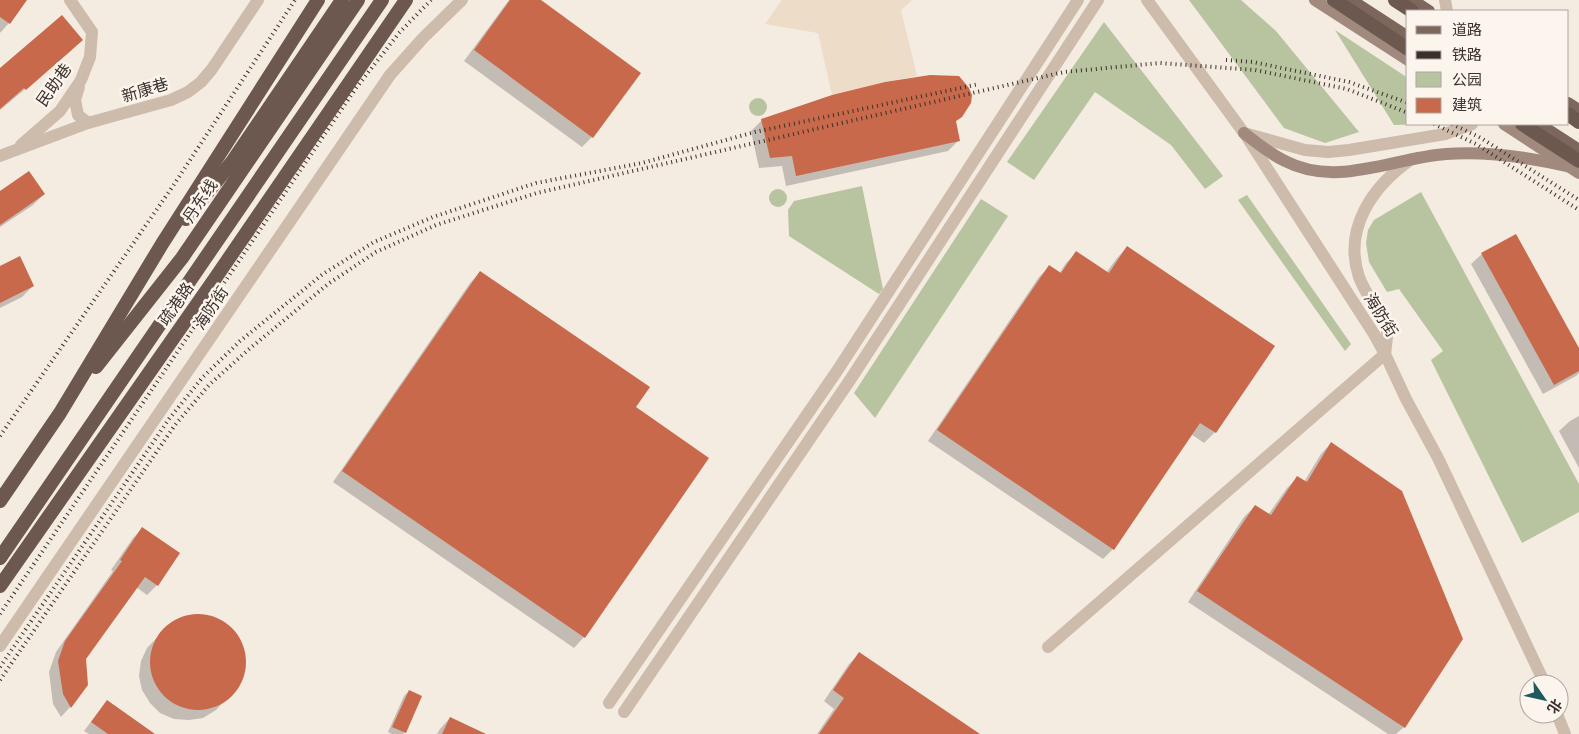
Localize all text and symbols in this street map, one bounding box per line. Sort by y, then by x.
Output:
legend [1406,10,1569,125]
text: 道路 [1452,21,1482,39]
text: 铁路 [1452,46,1482,64]
street label: 民助巷 [32,60,76,110]
text: 公园 [1452,71,1482,89]
street label: 新康巷 [119,74,171,106]
text: 建筑 [1452,96,1482,114]
street label: 丹东线 [179,176,221,226]
street label: 疏港路 [154,279,198,329]
street label: 海防街 [190,283,232,333]
street label: 海防街 [1360,290,1402,340]
north arrow [1519,674,1569,724]
text: 北 [1543,695,1565,717]

